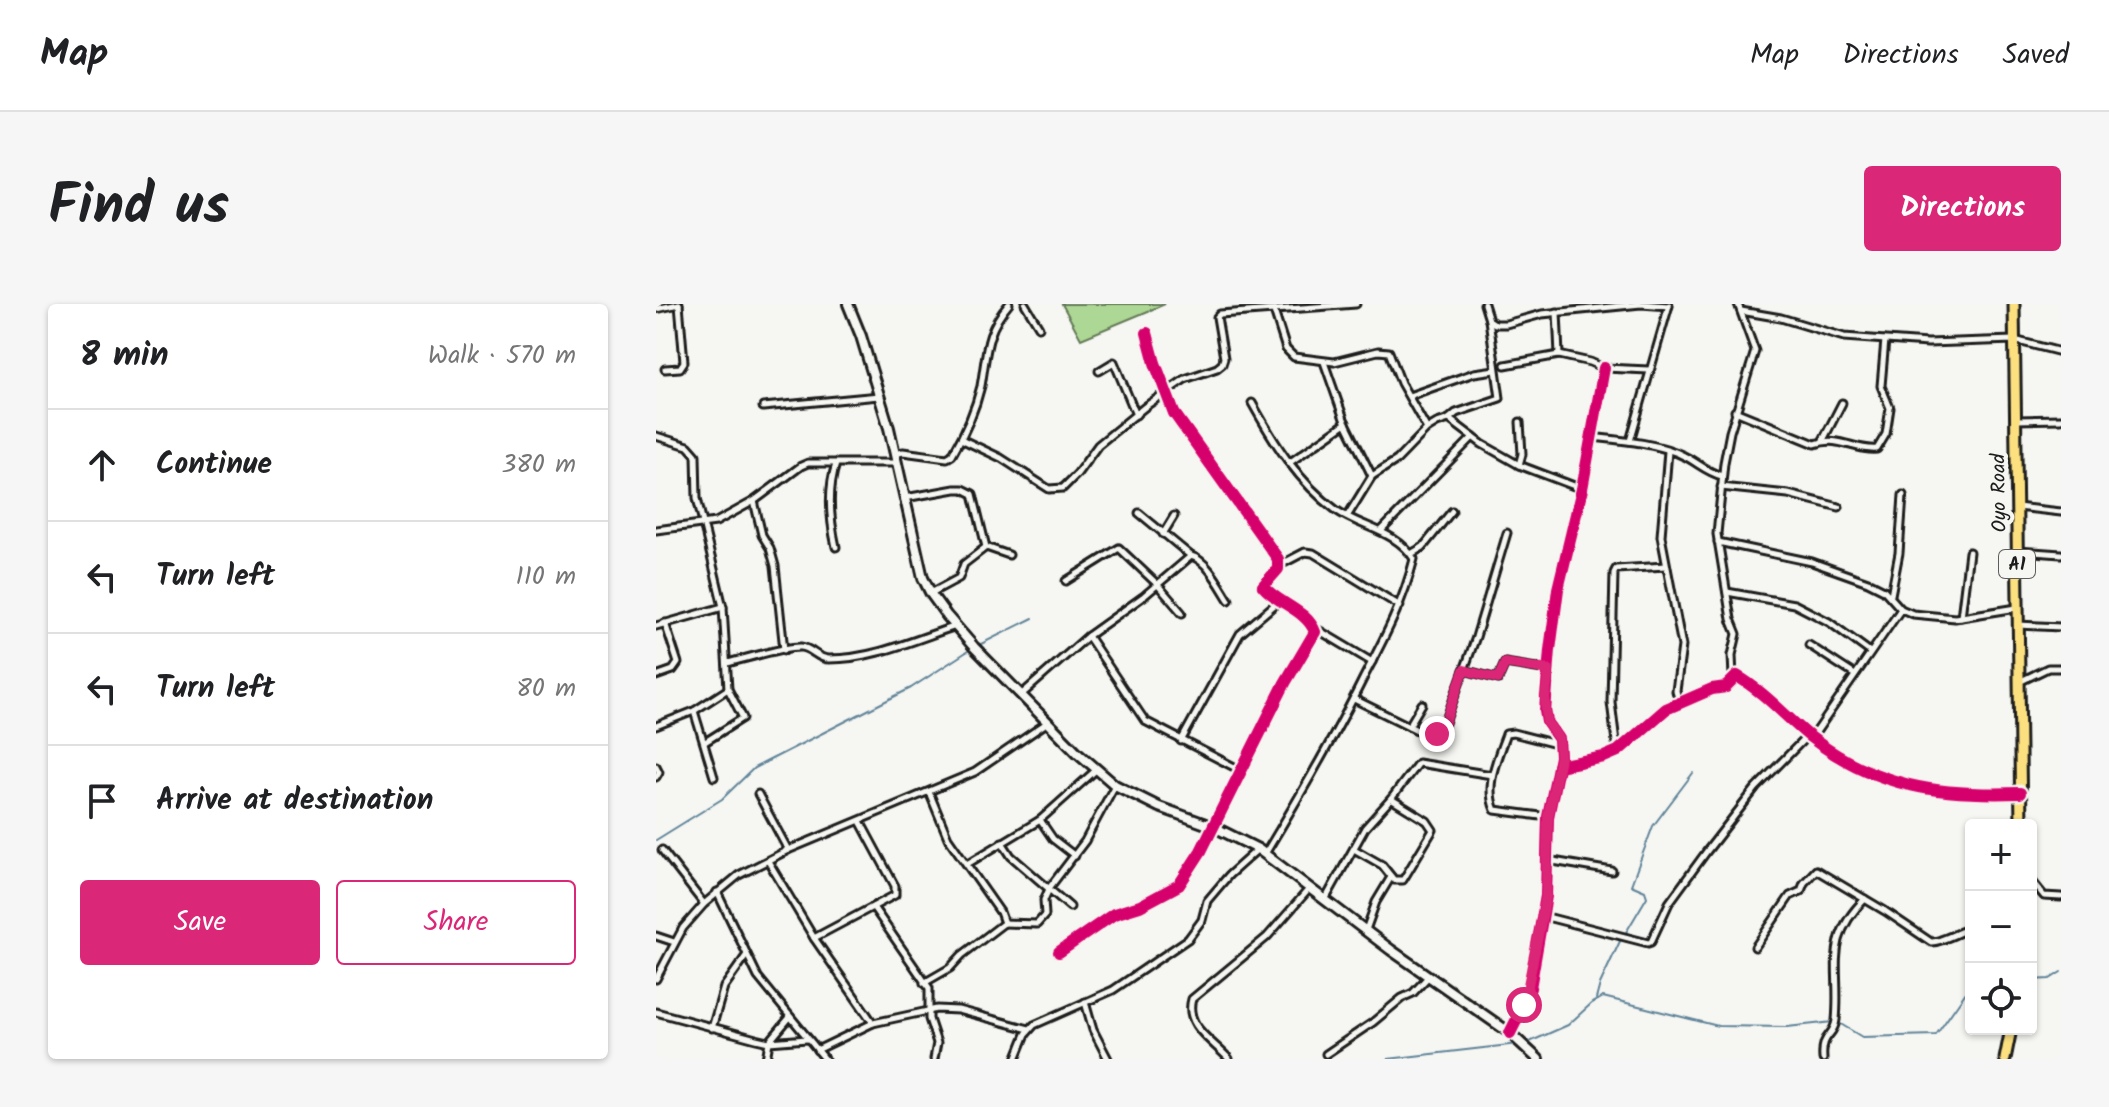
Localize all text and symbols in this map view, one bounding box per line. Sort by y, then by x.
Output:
text: Map [40,25,109,85]
text: Map [1750,33,1799,78]
text: Directions [1843,33,1959,78]
text: Saved [2003,33,2069,78]
text: Find us [48,163,229,253]
button: Directions [1864,166,2061,251]
text: 8 min [80,329,169,383]
text: Walk · 570 m [428,335,576,377]
text: Continue [156,441,272,489]
icon: ahead [80,443,124,487]
text: 380 m [501,444,576,486]
street label: Oyo Road [1983,452,2017,533]
road number: A1 [1999,550,2035,578]
text: Turn left [156,553,275,601]
icon: left [80,555,124,599]
text: 110 m [516,556,576,598]
text: Turn left [156,665,275,713]
icon: left [80,667,124,711]
text: 80 m [516,668,576,710]
route end [1419,716,1455,752]
text: Arrive at destination [156,777,433,825]
icon: arrive [80,779,124,823]
map controls [1965,819,2037,1035]
button: + [1965,819,2037,891]
button: Save [80,880,320,965]
button: Share [336,880,576,965]
button: − [1965,891,2037,963]
button: locate [1965,963,2037,1035]
route start [1506,987,1542,1023]

